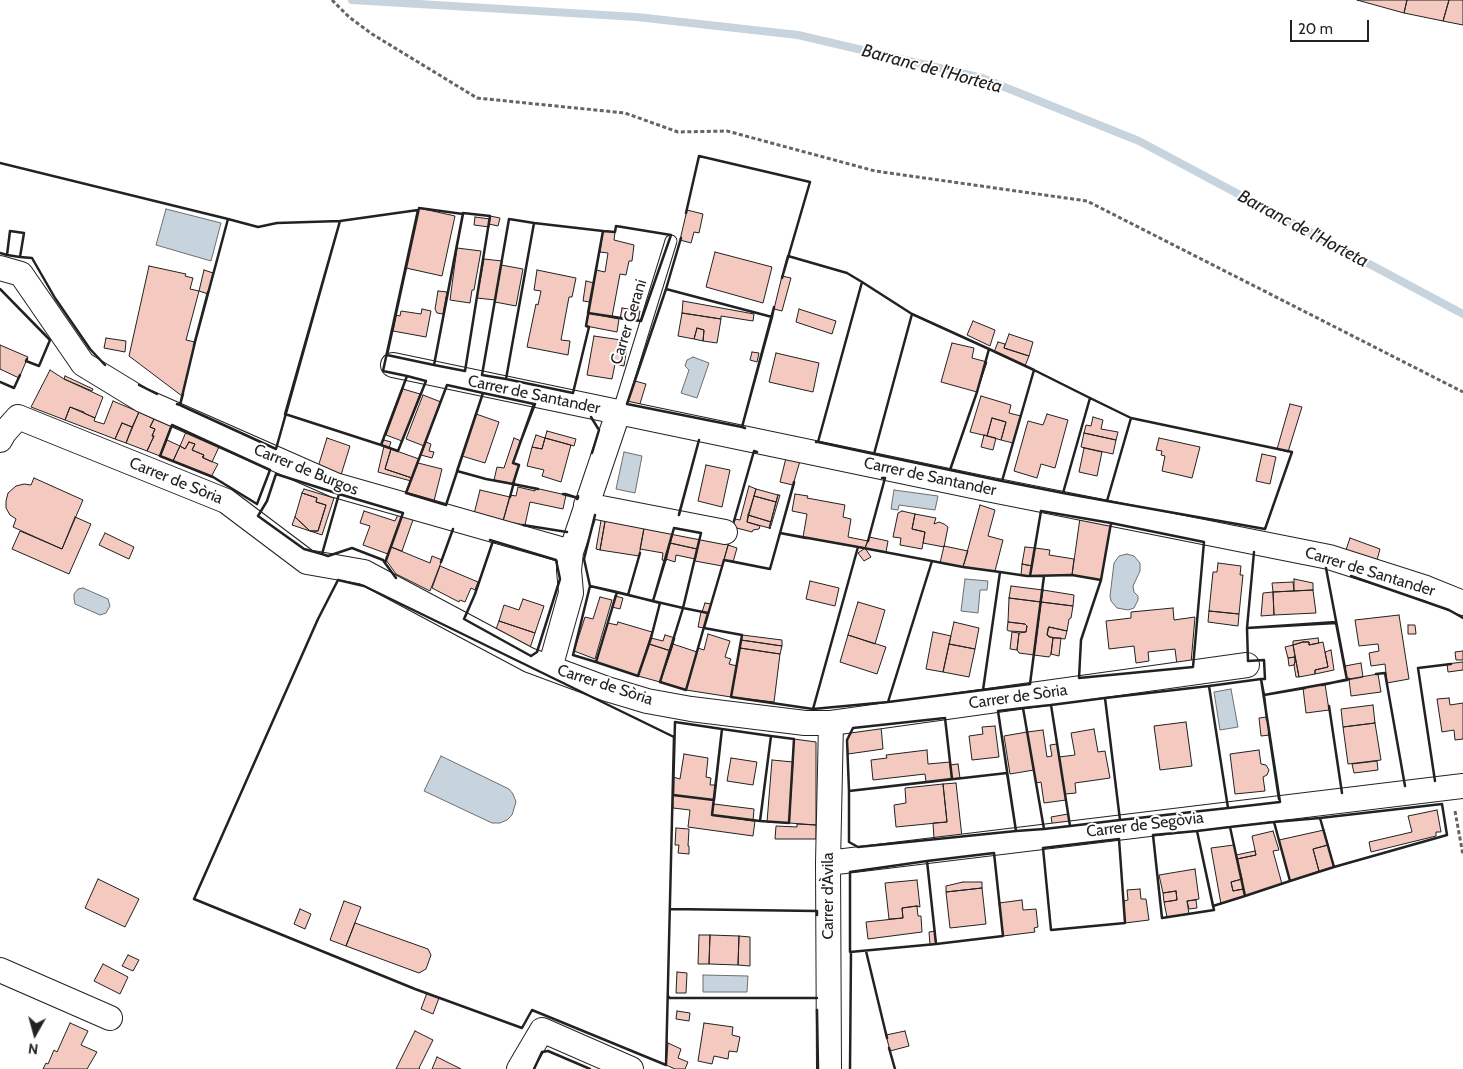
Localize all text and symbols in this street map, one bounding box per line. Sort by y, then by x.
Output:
scale bar [1293,10,1372,42]
text: 20 m [1298,20,1333,38]
water label: Barranc de l'Horteta [859,40,1005,98]
water label: Barranc de l'Horteta [1234,186,1372,272]
street label: Carrer Gerani [607,277,651,367]
street label: Carrer de Santander [466,372,602,418]
street label: Carrer de Burgos [251,440,361,500]
street label: Carrer de Sòria [126,454,226,508]
street label: Carrer de Santander [862,454,998,500]
street label: Carrer de Santander [1303,543,1437,601]
street label: Carrer de Sòria [555,661,655,709]
street label: Carrer de Sòria [968,681,1068,713]
street label: Carrer de Segòvia [1085,808,1205,842]
street label: Carrer d'Àvila [818,852,838,940]
north arrow [10,1009,60,1059]
text: N [27,1039,39,1058]

